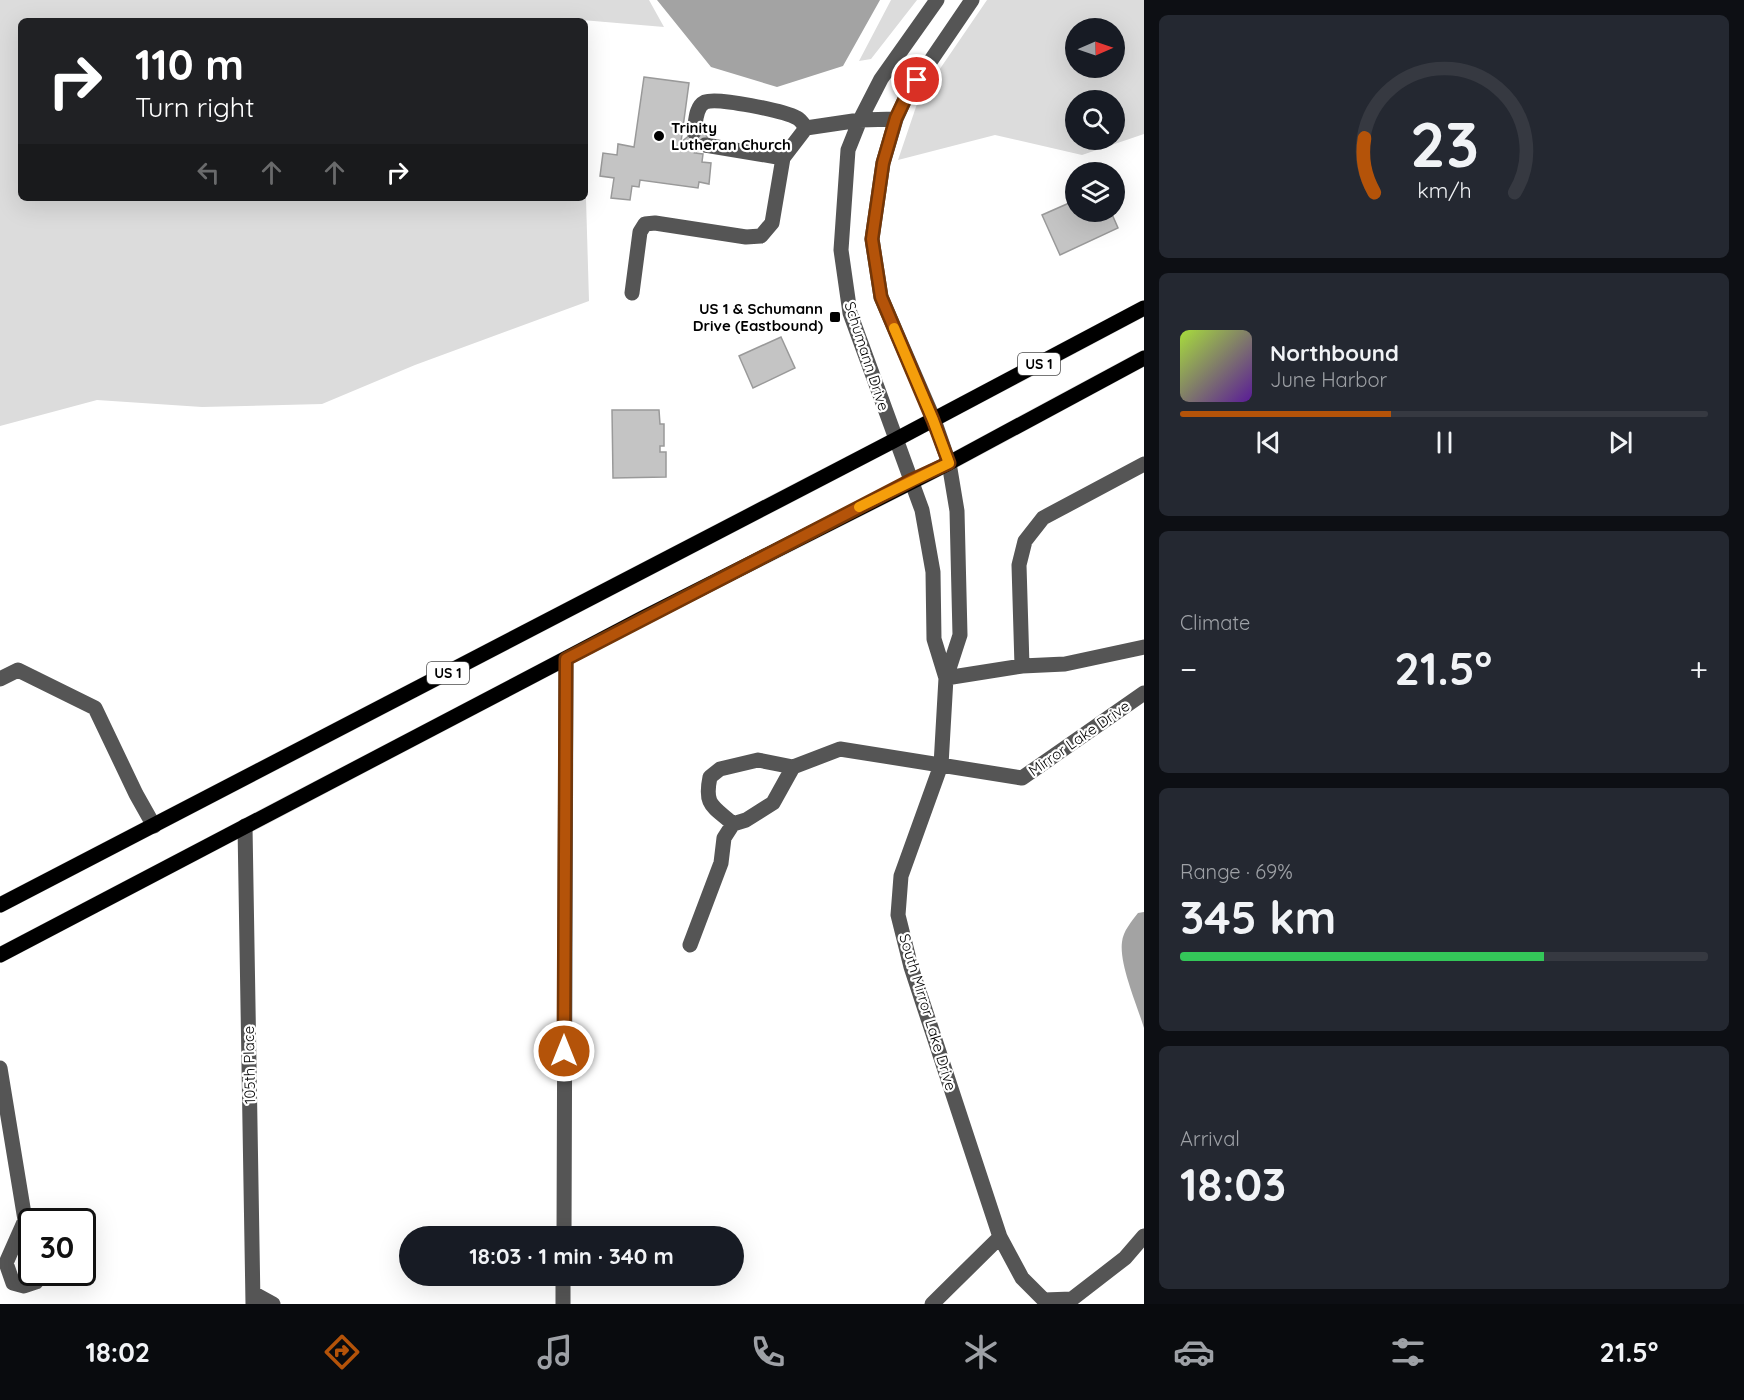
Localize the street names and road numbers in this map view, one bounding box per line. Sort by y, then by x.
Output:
street label: Schumann Drive [840,299,894,413]
road number: US 1 [1018,353,1060,375]
road number: US 1 [427,662,469,684]
street label: Mirror Lake Drive [1025,696,1133,780]
street label: South Mirror Lake Drive [895,931,961,1093]
street label: 105th Place [239,1026,259,1104]

